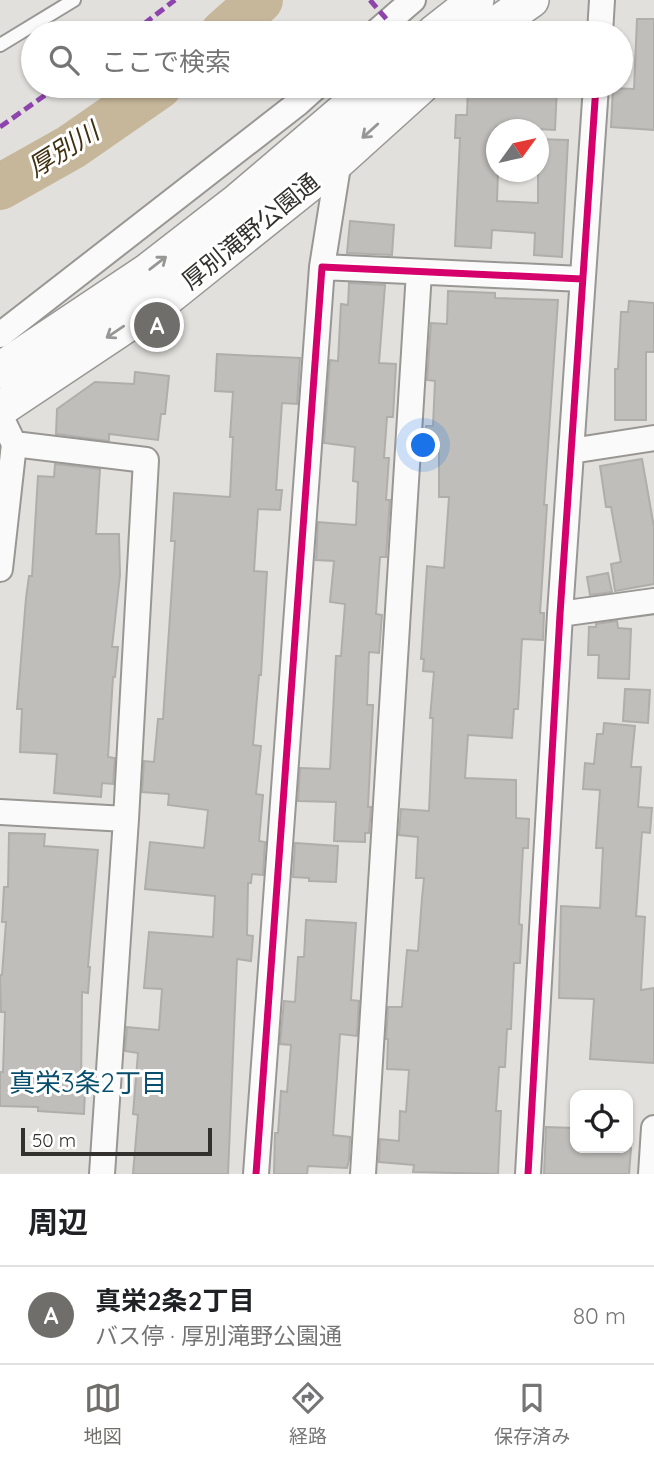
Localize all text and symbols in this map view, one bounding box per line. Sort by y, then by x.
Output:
search box [21,21,633,98]
icon: search [45,41,83,79]
text: ここで検索 [101,45,231,78]
water label: 厚別川 [21,113,107,184]
north arrow [486,119,549,182]
one-way arrow [361,123,379,139]
street label: 厚別滝野公園通 [175,166,325,296]
one-way arrow [148,256,167,271]
pin: A [134,299,180,351]
one-way arrow [106,325,125,339]
your location [406,428,440,462]
district label: 真栄3条2丁目 [9,1066,167,1099]
map controls [570,1090,633,1153]
button: locate [570,1090,633,1153]
scale bar [21,1125,212,1157]
text: 50 m [32,1128,76,1152]
text: 周辺 [28,1203,88,1241]
text: 真栄2条2丁目 [95,1284,255,1317]
text: A [44,1301,58,1330]
text: 80 m [573,1301,626,1330]
text: バス停 · 厚別滝野公園通 [95,1321,342,1350]
tab: 地図 [84,1379,122,1448]
tab: 経路 [289,1379,327,1448]
tab: 保存済み [494,1379,570,1448]

